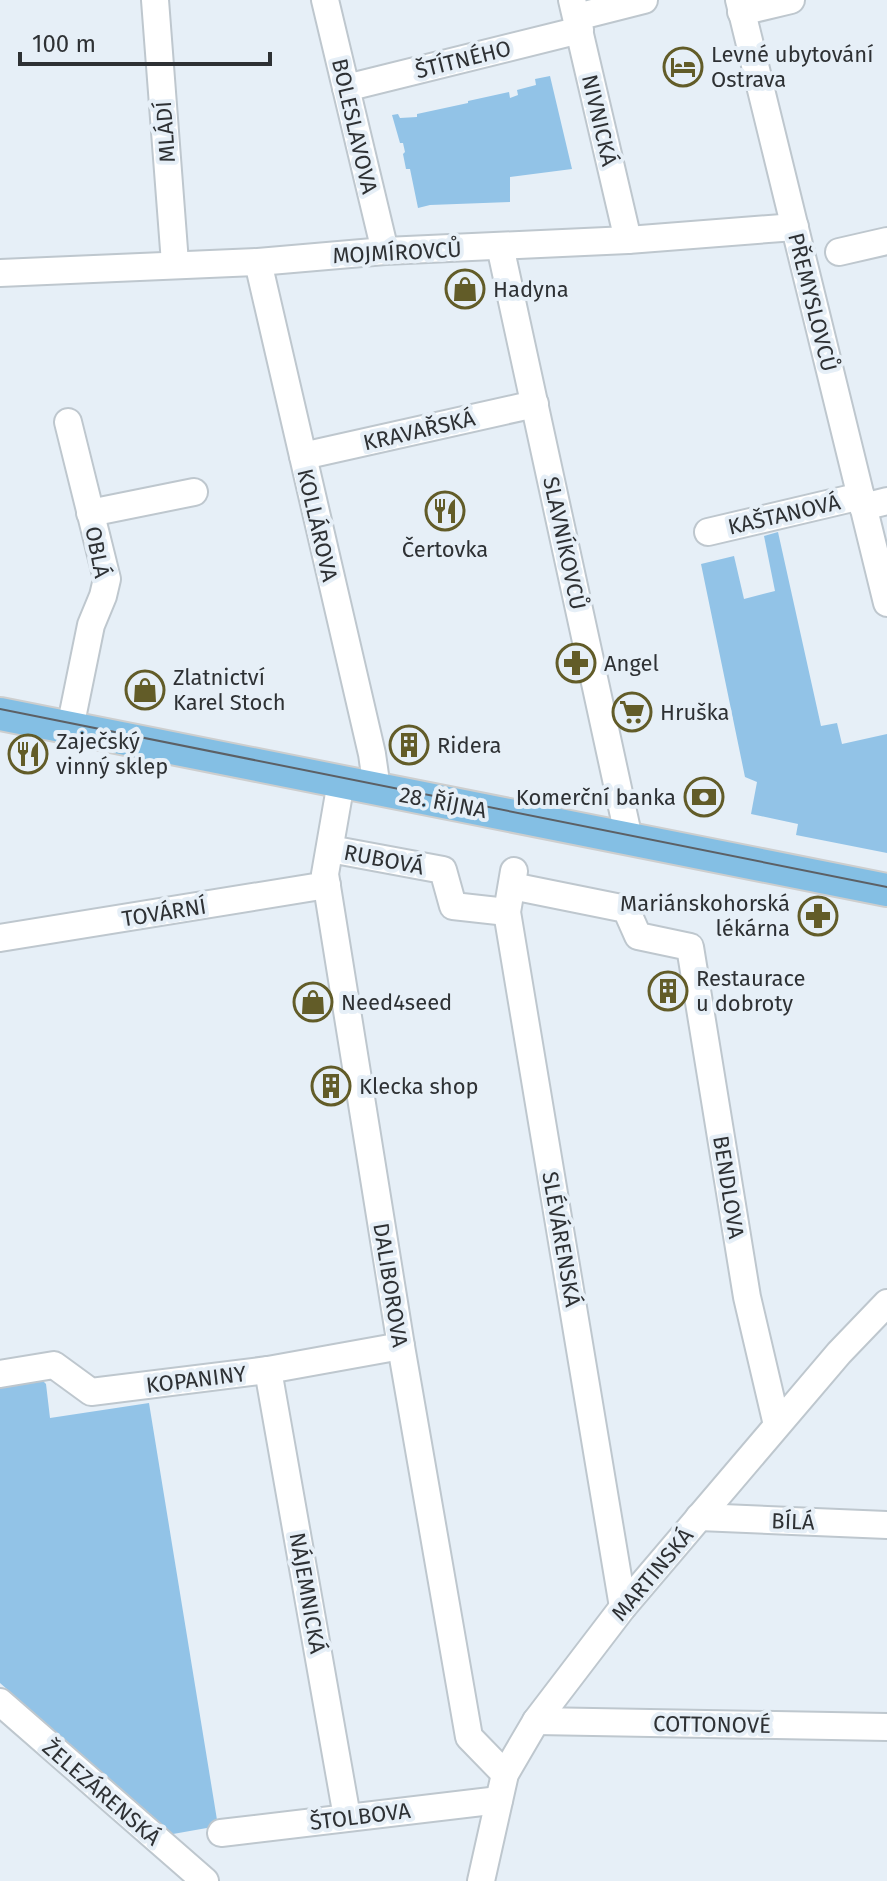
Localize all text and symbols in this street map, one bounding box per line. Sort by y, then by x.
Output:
scale bar [20,16,270,66]
text: 100 m [32,30,96,58]
street label: ŠTÍTNÉHO [412,35,514,84]
place label: Levné ubytování Ostrava [711,41,873,93]
hotel icon: Levné ubytování Ostrava [662,46,704,88]
street label: BOLESLAVOVA [326,56,383,197]
street label: NIVNICKÁ [576,72,623,169]
street label: MLÁDÍ [150,100,181,164]
street label: PŘEMYSLOVCŮ [782,230,844,374]
street label: MOJMÍROVCŮ [332,235,462,269]
shop icon: Hadyna [444,268,486,310]
place label: Hadyna [493,276,569,303]
street label: KRAVAŘSKÁ [361,404,478,456]
street label: KOLLÁROVA [291,466,344,585]
street label: SLAVNÍKOVCŮ [537,474,593,612]
street label: KAŠTANOVÁ [725,488,843,541]
restaurant icon: Čertovka [424,490,466,532]
street label: OBLÁ [79,524,116,581]
place label: Čertovka [402,536,488,563]
pharmacy icon: Angel [555,642,597,684]
place label: Angel [604,650,659,677]
place label: Zlatnictví Karel Stoch [173,664,286,716]
shop icon: Zlatnictví Karel Stoch [124,669,166,711]
supermarket icon: Hruška [611,691,653,733]
place label: Hruška [660,699,729,726]
building icon: Ridera [388,724,430,766]
place label: Zaječský vinný sklep [56,728,168,780]
place label: Ridera [437,732,501,759]
restaurant icon: Zaječský vinný sklep [7,733,49,775]
bank icon: Komerční banka [683,776,725,818]
street label: 28. ŘÍJNA [397,781,489,824]
place label: Komerční banka [516,784,676,811]
street label: RUBOVÁ [342,839,426,881]
place label: Mariánskohorská lékárna [620,890,790,942]
street label: TOVÁRNÍ [120,893,208,932]
pharmacy icon: Mariánskohorská lékárna [797,895,839,937]
place label: Restaurace u dobroty [696,965,806,1017]
building icon: Restaurace u dobroty [647,970,689,1012]
shop icon: Need4seed [292,981,334,1023]
place label: Need4seed [341,989,452,1016]
building icon: Klecka shop [310,1065,352,1107]
place label: Klecka shop [359,1073,479,1100]
street label: BENDLOVA [707,1134,750,1241]
street label: SLÉVÁRENSKÁ [536,1169,587,1309]
street label: DALIBOROVA [367,1221,414,1349]
street label: KOPANINY [144,1360,248,1399]
street label: BÍLÁ [771,1507,816,1536]
street label: MARTINSKÁ [606,1522,699,1626]
street label: NÁJEMNICKÁ [284,1530,332,1656]
street label: COTTONOVÉ [653,1710,771,1739]
street label: ŽELEZÁRENSKÁ [37,1734,166,1851]
street label: ŠTOLBOVA [308,1797,412,1836]

